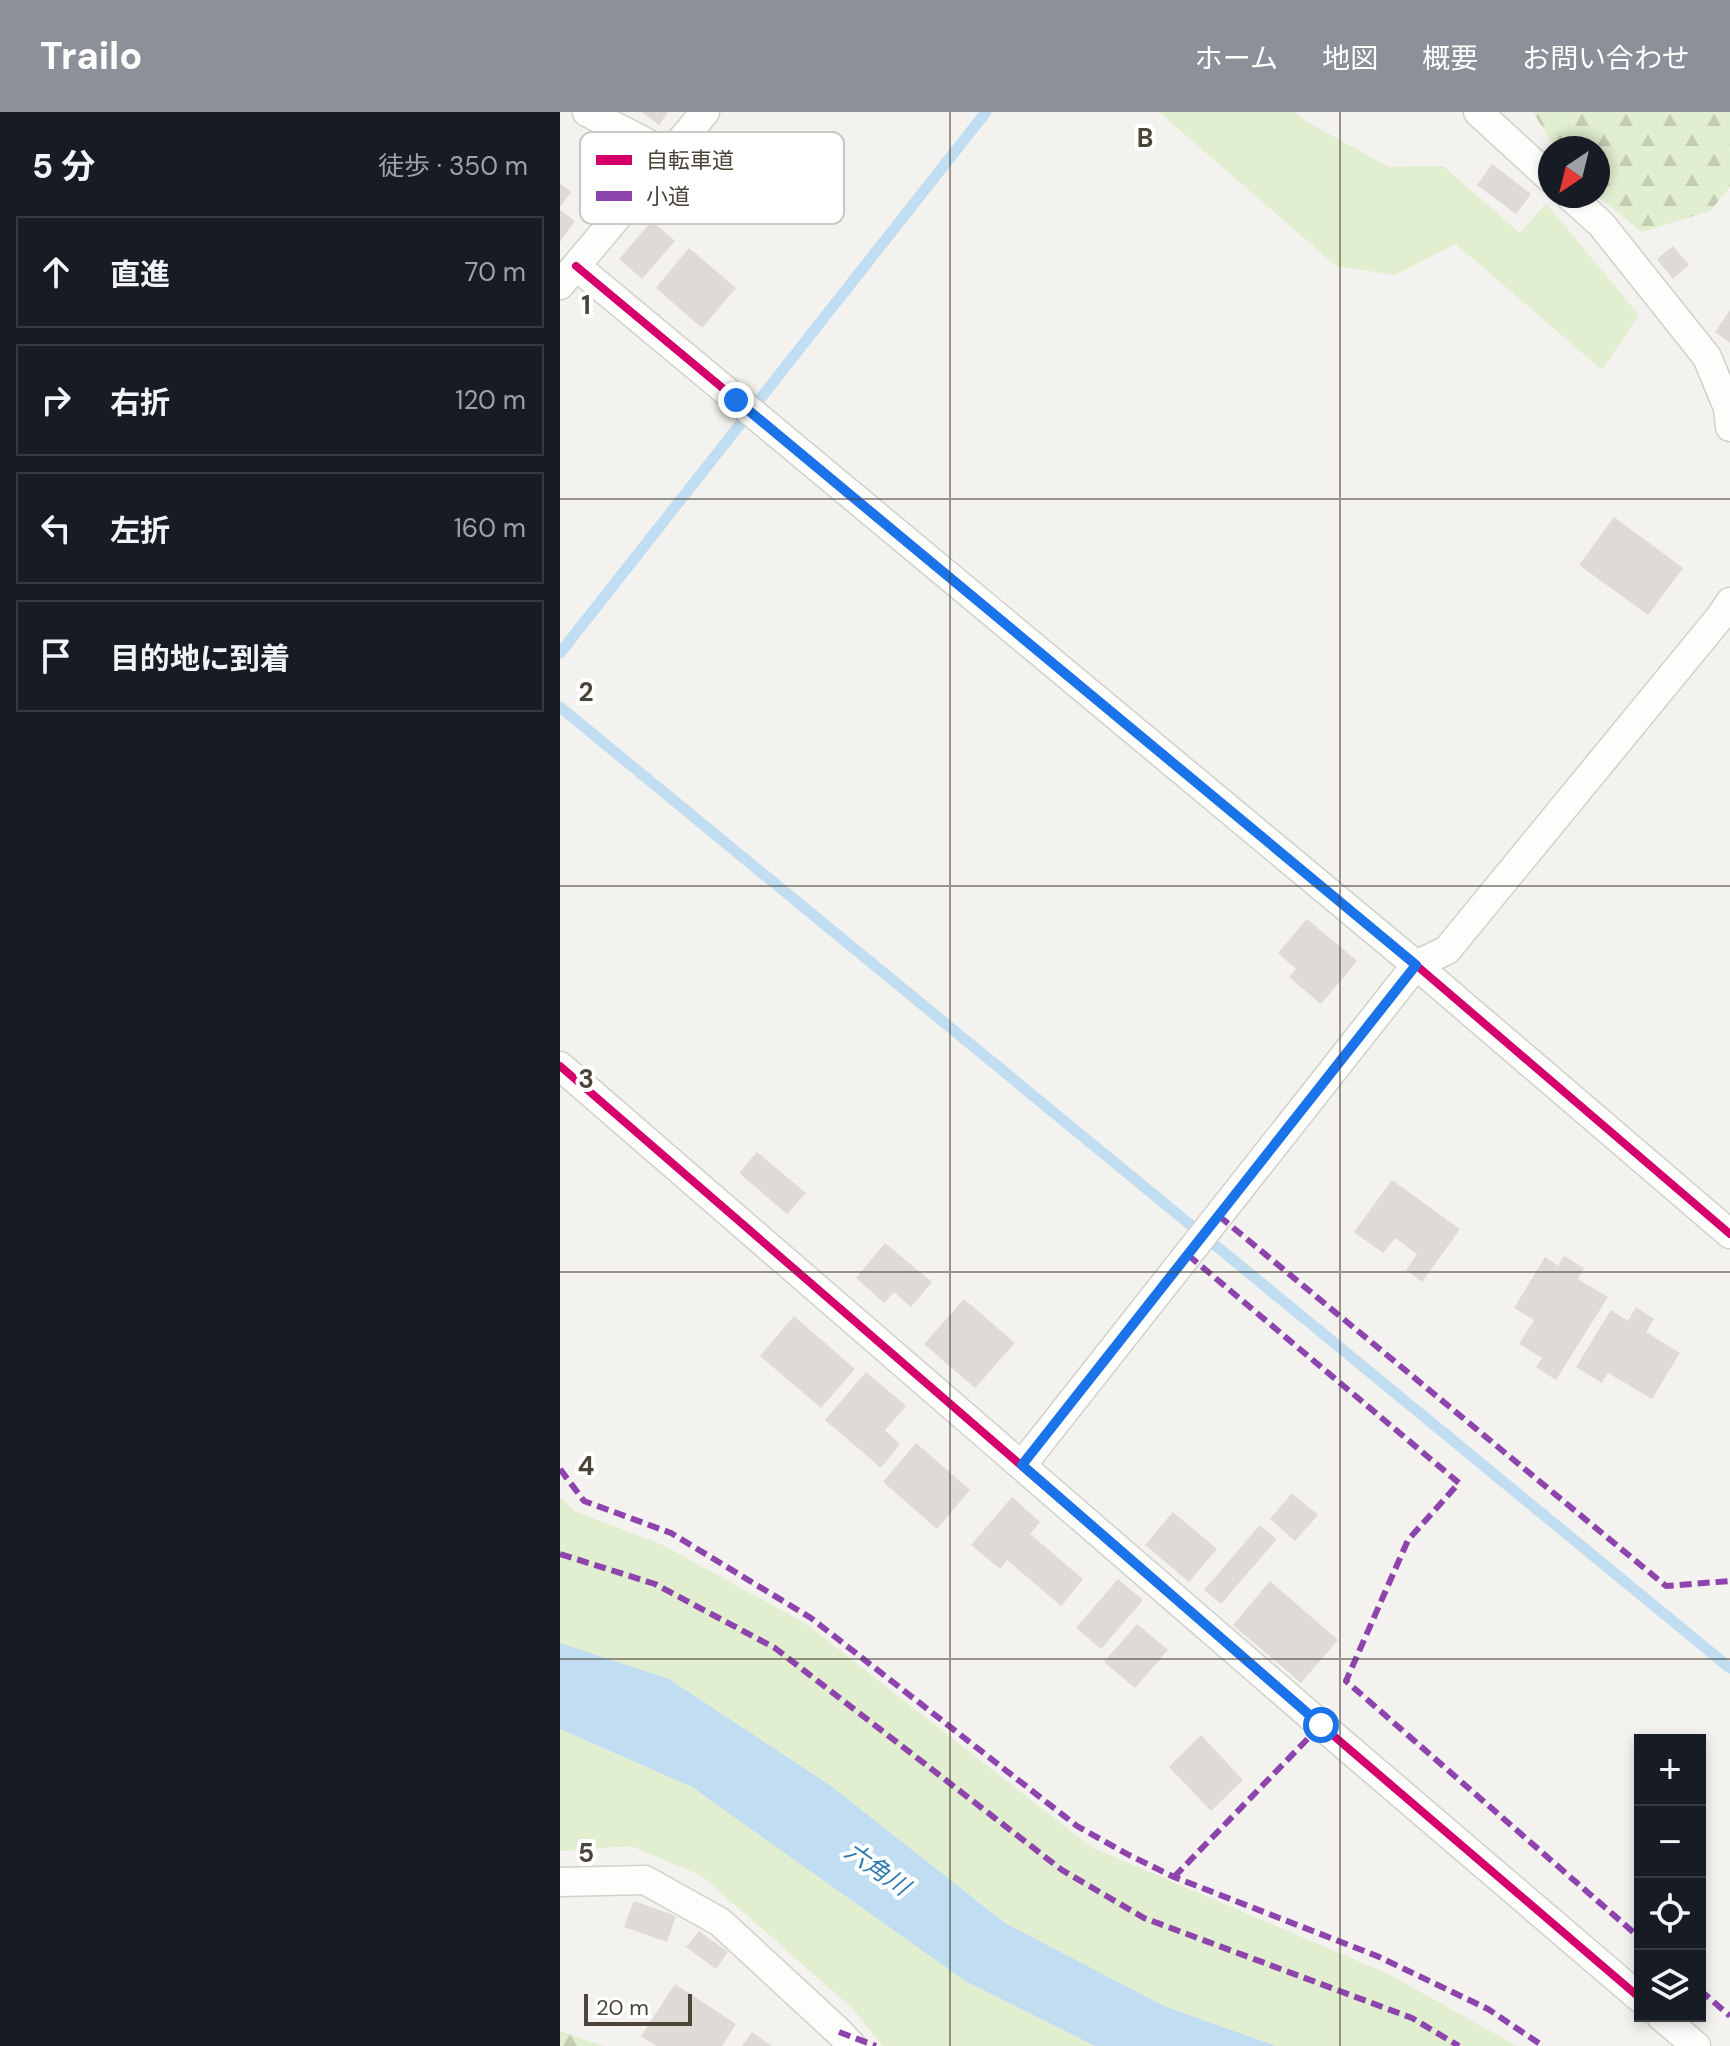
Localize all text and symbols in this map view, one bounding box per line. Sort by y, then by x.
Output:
text: Trailo [40,31,142,81]
text: ホーム [1195,40,1278,77]
text: 地図 [1322,40,1378,77]
text: 概要 [1422,40,1478,77]
text: お問い合わせ [1522,40,1690,77]
text: B [1137,121,1153,155]
legend [580,132,844,224]
north arrow [1538,136,1610,208]
text: 5 分 [32,144,95,189]
text: 自転車道 [646,146,734,175]
text: 徒歩 · 350 m [378,149,528,183]
text: 小道 [646,182,690,211]
icon: ahead [34,250,78,294]
text: 直進 [110,255,170,294]
text: 70 m [465,255,526,289]
text: 1 [581,288,591,322]
icon: right [34,378,78,422]
route end [718,382,754,418]
text: 右折 [110,383,170,422]
text: 120 m [455,383,526,417]
icon: left [34,506,78,550]
text: 左折 [110,511,170,550]
text: 160 m [454,511,526,545]
icon: arrive [34,634,78,678]
text: 目的地に到着 [110,639,290,678]
text: 2 [578,675,594,709]
text: 3 [578,1062,594,1096]
text: 4 [578,1449,594,1483]
route start [1303,1707,1339,1743]
map controls [1634,1734,1706,2022]
button: + [1634,1734,1706,1806]
button: − [1634,1806,1706,1878]
water label: 六角川 [839,1835,918,1904]
text: 5 [578,1836,594,1870]
button: locate [1634,1878,1706,1950]
button: layers [1634,1950,1706,2022]
scale bar [584,1990,692,2026]
text: 20 m [596,1993,649,2022]

